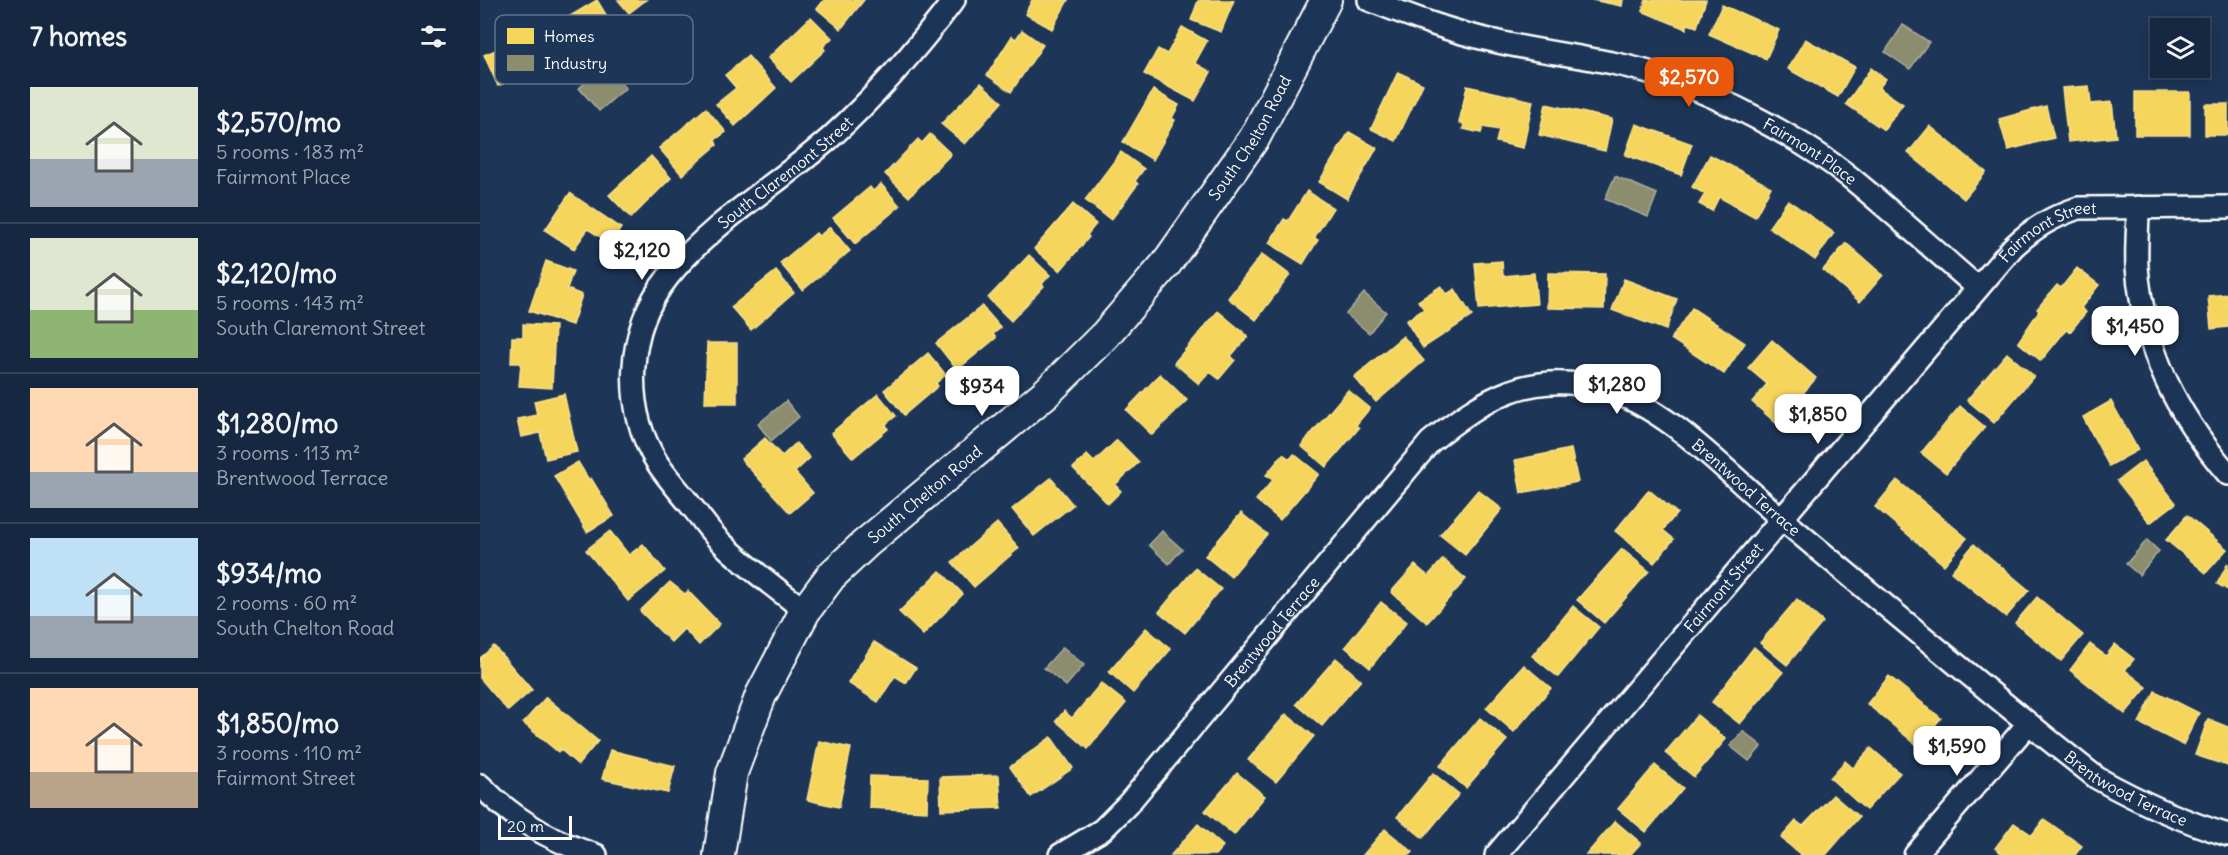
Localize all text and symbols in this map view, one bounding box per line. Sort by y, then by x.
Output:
legend [495,15,693,84]
map controls [2150,18,2210,78]
button: layers [2150,18,2210,78]
text: 7 homes [30,20,127,53]
icon: filters [417,20,450,53]
text: Homes [544,26,594,46]
text: Industry [544,53,607,73]
pin: $2,570 [1640,57,1738,108]
text: $2,570 [1659,64,1719,89]
street label: South Chelton Road [1204,72,1295,204]
text: $2,570/mo [216,106,341,139]
icon: home [78,111,150,183]
street label: South Claremont Street [714,111,857,233]
street label: Fairmont Place [1760,114,1861,189]
text: 5 rooms · 183 m² [216,139,364,164]
text: Fairmont Place [216,164,351,189]
street label: Fairmont Street [1994,198,2097,266]
pin: $2,120 [593,230,691,281]
text: $2,120 [613,237,671,262]
text: $2,120/mo [216,257,337,290]
icon: home [78,262,150,334]
text: 5 rooms · 143 m² [216,290,364,315]
pin: $1,450 [2086,306,2184,357]
text: $1,450 [2106,313,2164,338]
text: South Claremont Street [216,315,426,340]
pin: $1,280 [1568,364,1666,415]
pin: $934 [946,366,1018,417]
text: $1,280 [1588,371,1646,396]
text: $934 [959,373,1005,398]
pin: $1,850 [1769,394,1867,445]
text: $1,850 [1788,401,1848,426]
text: $1,280/mo [216,407,338,440]
icon: home [78,412,150,484]
street label: Brentwood Terrace [1688,434,1805,540]
text: 3 rooms · 113 m² [216,440,360,465]
street label: South Chelton Road [863,441,986,548]
text: Brentwood Terrace [216,465,388,490]
street label: Fairmont Street [1680,538,1768,637]
text: $934/mo [216,557,322,590]
icon: home [78,562,150,634]
street label: Brentwood Terrace [1220,572,1324,691]
text: 2 rooms · 60 m² [216,590,357,615]
text: South Chelton Road [216,615,394,640]
text: $1,850/mo [216,707,339,740]
icon: home [78,712,150,784]
pin: $1,590 [1908,726,2006,777]
text: $1,590 [1927,733,1987,758]
text: 3 rooms · 110 m² [216,740,362,765]
street label: Brentwood Terrace [2060,746,2190,830]
text: Fairmont Street [216,765,356,790]
scale bar [498,813,572,840]
text: 20 m [507,816,544,836]

